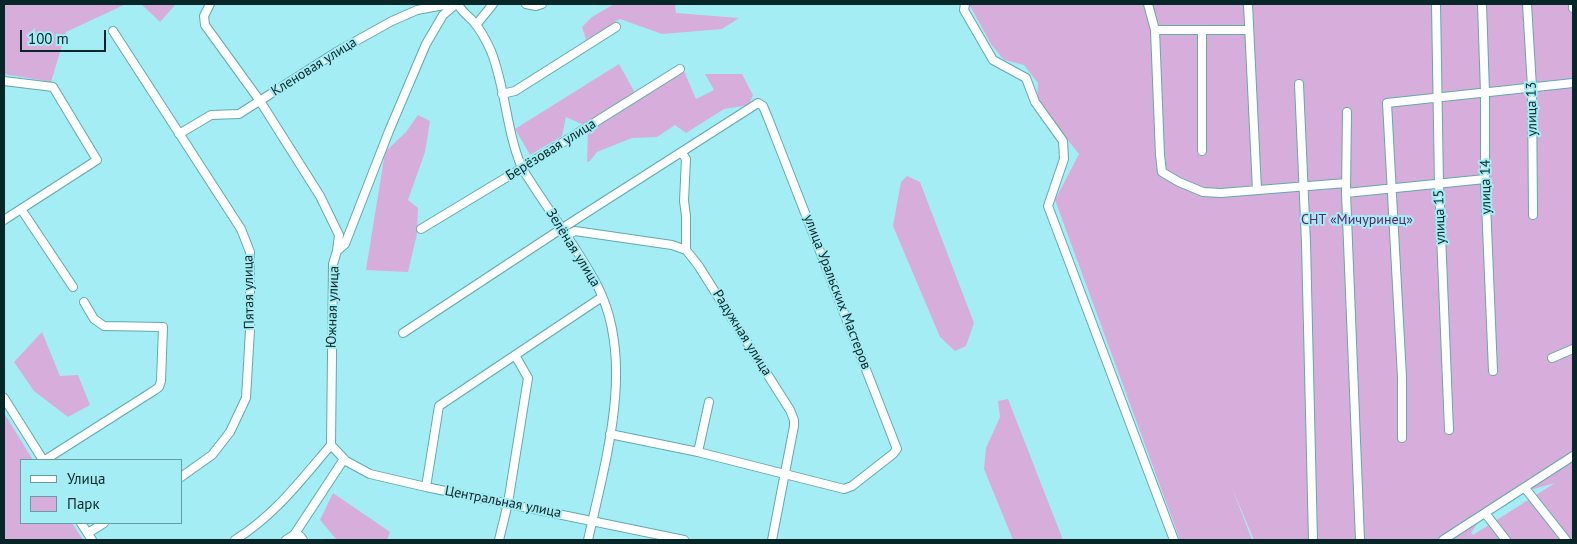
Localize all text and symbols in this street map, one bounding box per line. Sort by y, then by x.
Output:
scale bar [22,20,109,52]
text: 100 m [28,29,69,48]
street label: Кленовая улица [268,34,360,100]
street label: улица 13 [1523,82,1541,136]
street label: Берёзовая улица [503,116,599,184]
street label: улица 14 [1477,160,1495,214]
street label: улица 15 [1431,189,1449,245]
street label: Зелёная улица [542,206,604,290]
street label: улица Уральских Мастеров [800,212,874,372]
park label: СНТ «Мичуринец» [1301,212,1413,228]
street label: Пятая улица [240,255,258,329]
street label: Южная улица [323,266,343,348]
street label: Радужная улица [709,287,775,379]
legend [20,459,182,524]
text: Улица [67,469,105,488]
street label: Центральная улица [443,482,563,522]
text: Парк [67,494,100,513]

